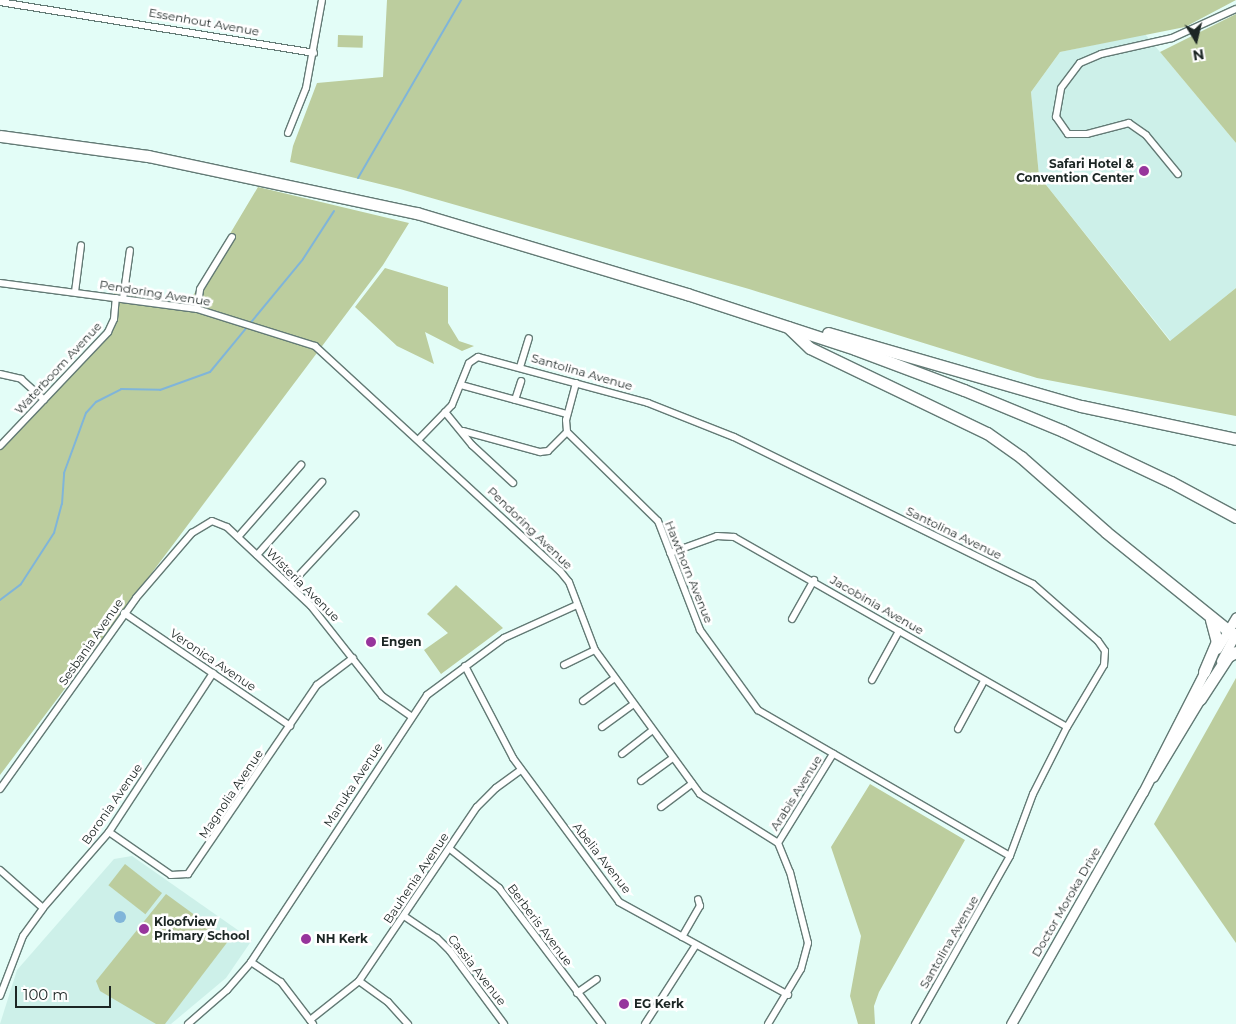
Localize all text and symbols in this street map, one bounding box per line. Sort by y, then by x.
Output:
street label: Essenhout Avenue [148,5,260,39]
north arrow [1171,15,1221,65]
text: N [1191,45,1205,65]
place label: Safari Hotel & Convention Center [1016,157,1134,185]
marker: Safari Hotel & Convention Center [1138,165,1150,177]
street label: Pendoring Avenue [98,277,212,309]
street label: Waterboom Avenue [12,319,104,417]
street label: Santolina Avenue [530,351,634,393]
street label: Pendoring Avenue [485,484,575,572]
street label: Santolina Avenue [904,504,1004,562]
street label: Hawthorn Avenue [662,519,716,625]
street label: Wisteria Avenue [263,545,343,625]
street label: Jacobinia Avenue [828,572,926,638]
street label: Sesbania Avenue [56,596,126,688]
street label: Veronica Avenue [167,626,259,694]
place label: Engen [381,635,422,649]
marker: Engen [365,636,377,648]
street label: Manuka Avenue [320,740,386,830]
street label: Magnolia Avenue [196,747,266,841]
street label: Arabis Avenue [767,753,825,833]
street label: Boronia Avenue [79,761,145,847]
street label: Abelia Avenue [570,820,634,896]
street label: Bauhenia Avenue [380,830,452,926]
street label: Doctor Moroka Drive [1029,845,1103,959]
street label: Berberis Avenue [505,881,575,969]
street label: Santolina Avenue [917,893,981,991]
place label: Kloofview Primary School [154,915,250,943]
marker: Kloofview Primary School [138,923,150,935]
place label: NH Kerk [316,932,368,946]
street label: Cassia Avenue [445,932,509,1008]
marker: NH Kerk [300,933,312,945]
scale bar [18,976,114,1008]
text: 100 m [23,985,68,1004]
place label: EG Kerk [634,997,684,1011]
marker: EG Kerk [618,998,630,1010]

